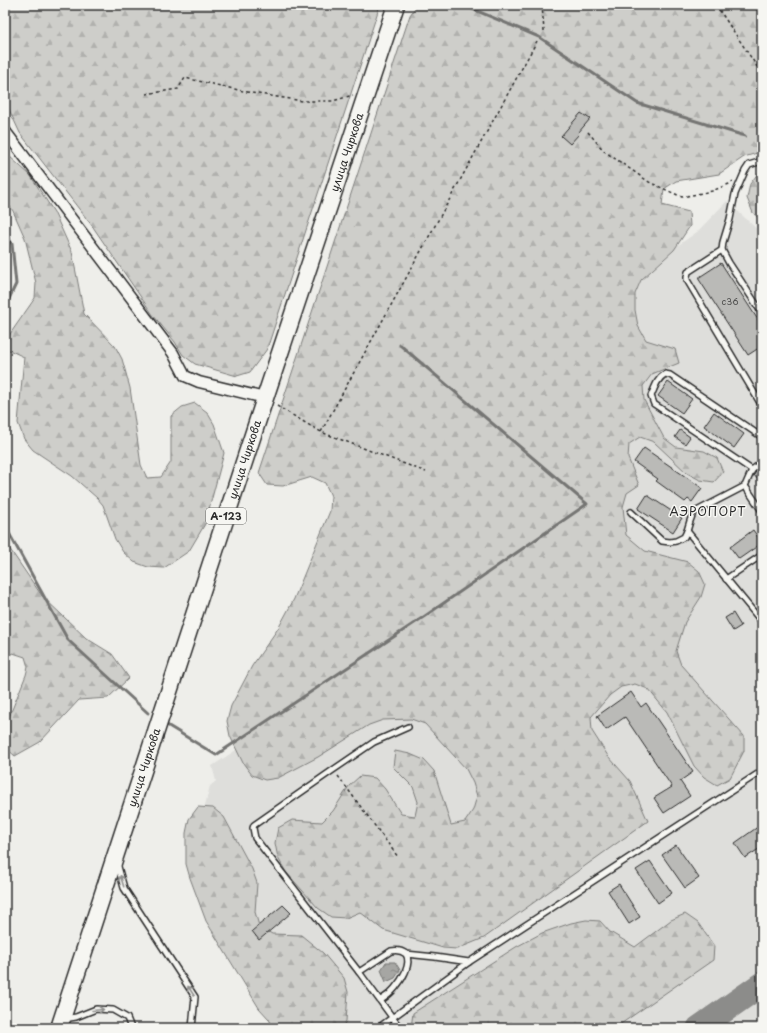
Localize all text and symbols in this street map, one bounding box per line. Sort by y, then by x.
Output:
street label: улица Чиркова [325,110,368,194]
house number: с36 [722,294,738,308]
street label: улица Чиркова [224,418,265,501]
district label: АЭРОПОРТ [670,502,746,520]
road number: А-123 [206,508,246,524]
street label: улица Чиркова [123,726,165,809]
one-way arrow [118,874,125,887]
one-way arrow [187,985,195,996]
one-way arrow [92,1007,105,1014]

